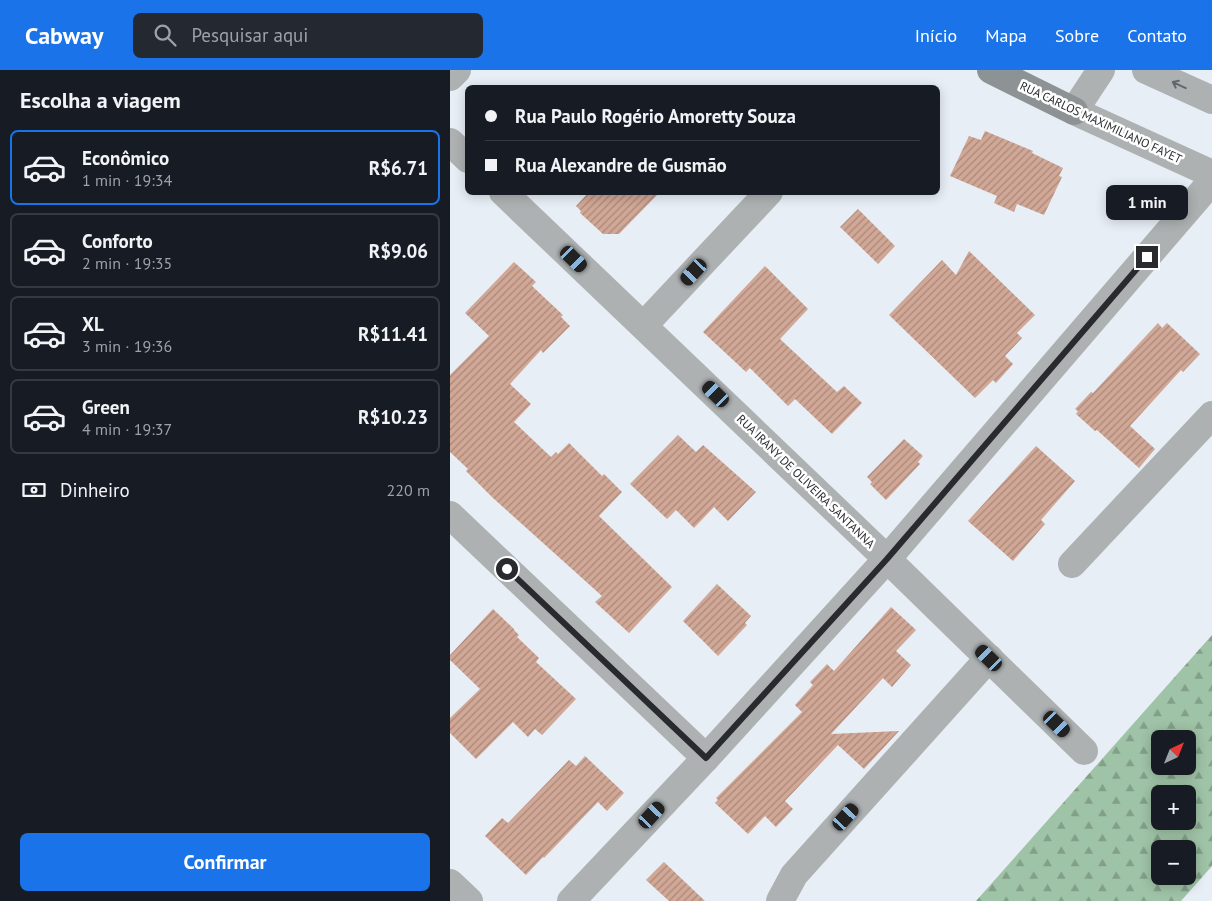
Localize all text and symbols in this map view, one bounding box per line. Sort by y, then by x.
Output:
search box [133,13,483,58]
text: Cabway [25,20,103,51]
icon: search [151,21,179,49]
text: Pesquisar aqui [191,23,308,47]
text: Início [915,24,957,47]
text: Mapa [985,24,1027,47]
text: Sobre [1055,24,1099,47]
text: Contato [1127,24,1187,47]
street label: RUA CARLOS MAXIMILIANO FAYET [1018,78,1185,166]
one-way arrow [1172,80,1187,89]
text: Escolha a viagem [20,86,181,114]
text: Rua Paulo Rogério Amoretty Souza [515,104,796,128]
icon: car [22,145,67,190]
text: Econômico [82,146,169,170]
text: Rua Alexandre de Gusmão [515,153,727,177]
text: R$6.71 [369,156,428,180]
text: 1 min · 19:34 [82,170,172,190]
callout: 1 min [1106,184,1188,220]
text: 1 min [1127,192,1167,212]
icon: car [22,228,67,273]
text: Conforto [82,229,153,253]
text: R$9.06 [369,239,428,263]
car [557,243,590,275]
route end [1136,246,1158,268]
text: 2 min · 19:35 [82,253,172,273]
car [678,256,709,288]
icon: car [22,311,67,356]
text: XL [82,312,104,336]
text: R$11.41 [358,322,428,346]
text: 3 min · 19:36 [82,336,172,356]
car [700,378,732,410]
icon: car [22,394,67,439]
text: Green [82,395,130,419]
text: R$10.23 [358,405,428,429]
street label: RUA IRANY DE OLIVEIRA SANTANNA [734,411,878,551]
text: 4 min · 19:37 [82,419,172,439]
icon: cash [20,476,48,504]
text: Dinheiro [60,478,130,502]
text: 220 m [387,480,430,500]
route start [496,558,518,580]
car [972,642,1005,674]
car [1041,708,1073,740]
north arrow [1151,730,1196,775]
map controls [1151,730,1196,885]
button: + [1151,785,1196,830]
car [636,799,667,831]
car [830,801,861,833]
button: Confirmar [20,833,430,891]
button: − [1151,840,1196,885]

